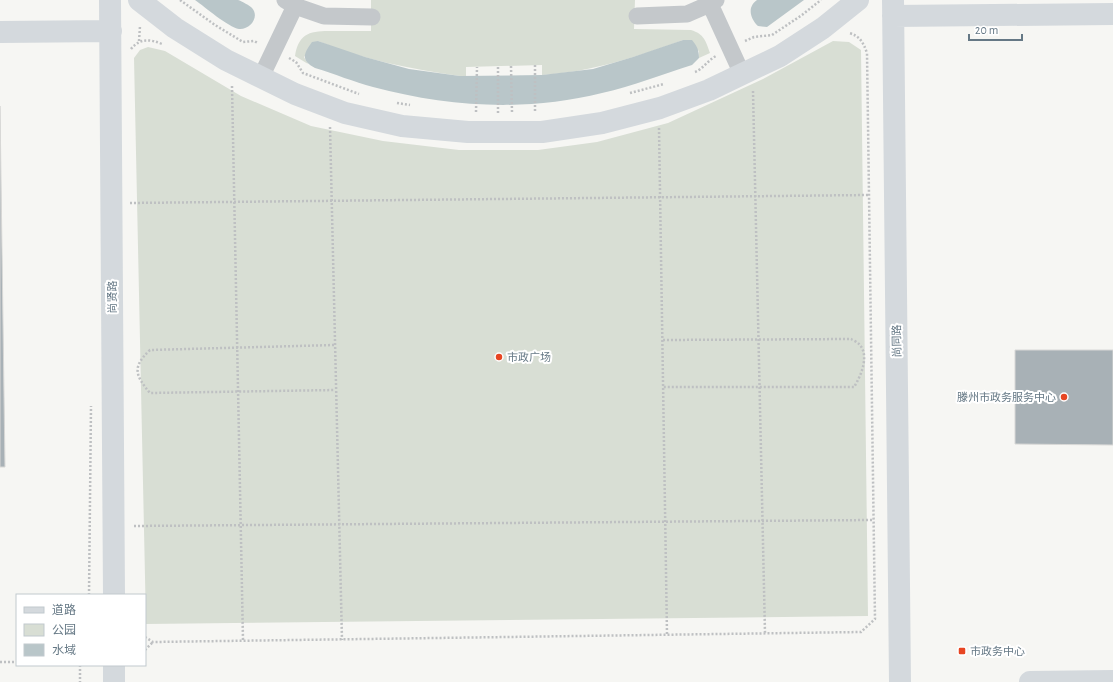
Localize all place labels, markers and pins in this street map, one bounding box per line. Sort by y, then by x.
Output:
place label: 市政广场 [507,351,551,363]
marker: 市政广场 [494,352,504,362]
place label: 滕州市政务服务中心 [957,391,1056,403]
marker: 滕州市政务服务中心 [1059,392,1069,402]
place label: 市政务中心 [970,645,1025,657]
marker: 市政务中心 [957,646,967,656]

